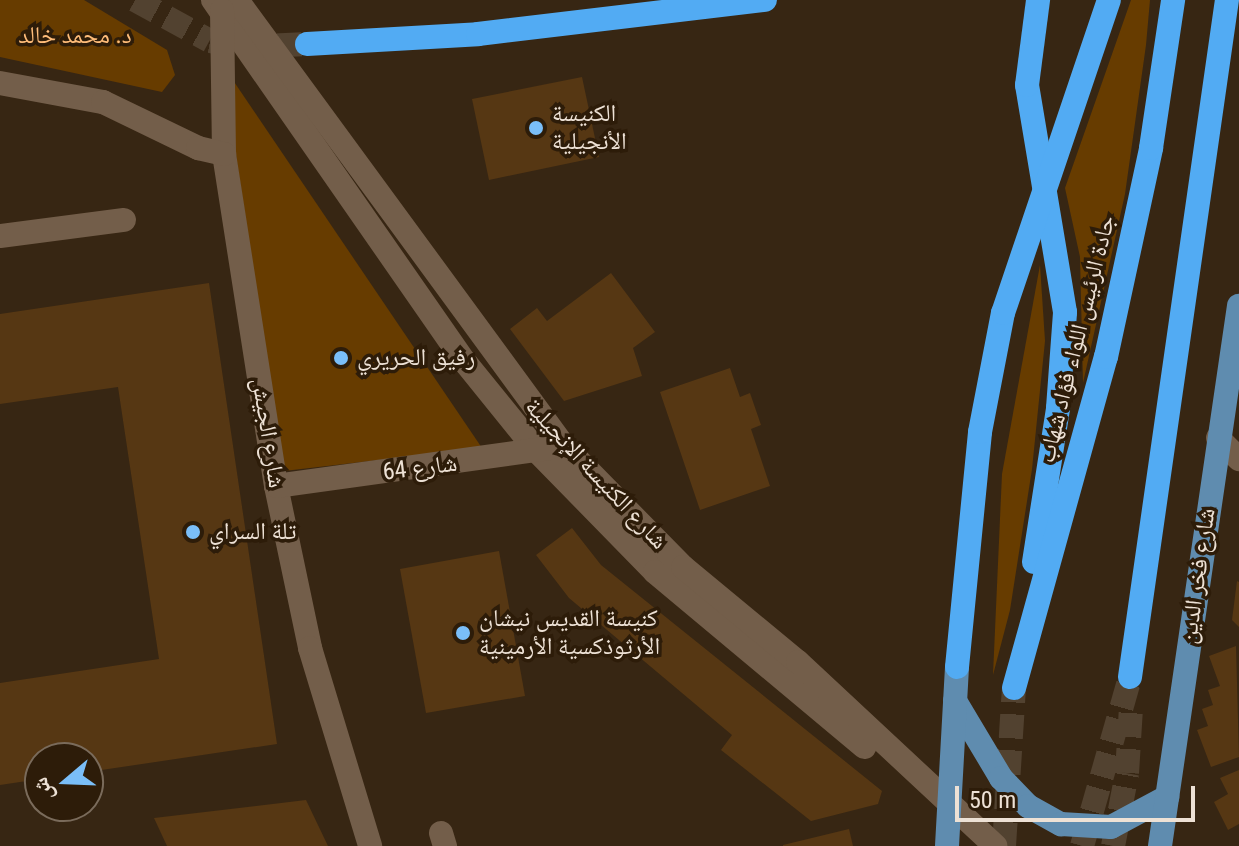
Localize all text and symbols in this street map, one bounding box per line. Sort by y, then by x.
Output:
park label: د. محمد خالد [18,22,132,50]
place label: الكنيسة الأنجيلية [552,100,627,156]
marker: الكنيسة الأنجيلية [527,119,545,137]
street label: جادة الرئيس اللواء فؤاد شهاب [1032,212,1122,466]
place label: رفيق الحريري [357,344,475,372]
marker: رفيق الحريري [332,349,350,367]
street label: شارع الجيش [245,376,291,490]
street label: شارع الكنيسة الإنجيلية [519,393,673,555]
street label: شارع 64 [381,449,459,487]
street label: شارع فخر الدين [1174,506,1222,646]
place label: تلة السراي [209,518,296,546]
marker: تلة السراي [184,523,202,541]
place label: كنيسة القديس نيشان الأرثوذكسية الأرمينية [479,605,660,661]
marker: كنيسة القديس نيشان الأرثوذكسية الأرمينية [454,624,472,642]
north arrow [24,742,104,822]
scale bar [959,770,1199,820]
text: ش [27,774,58,804]
text: 50 m [969,786,1016,814]

